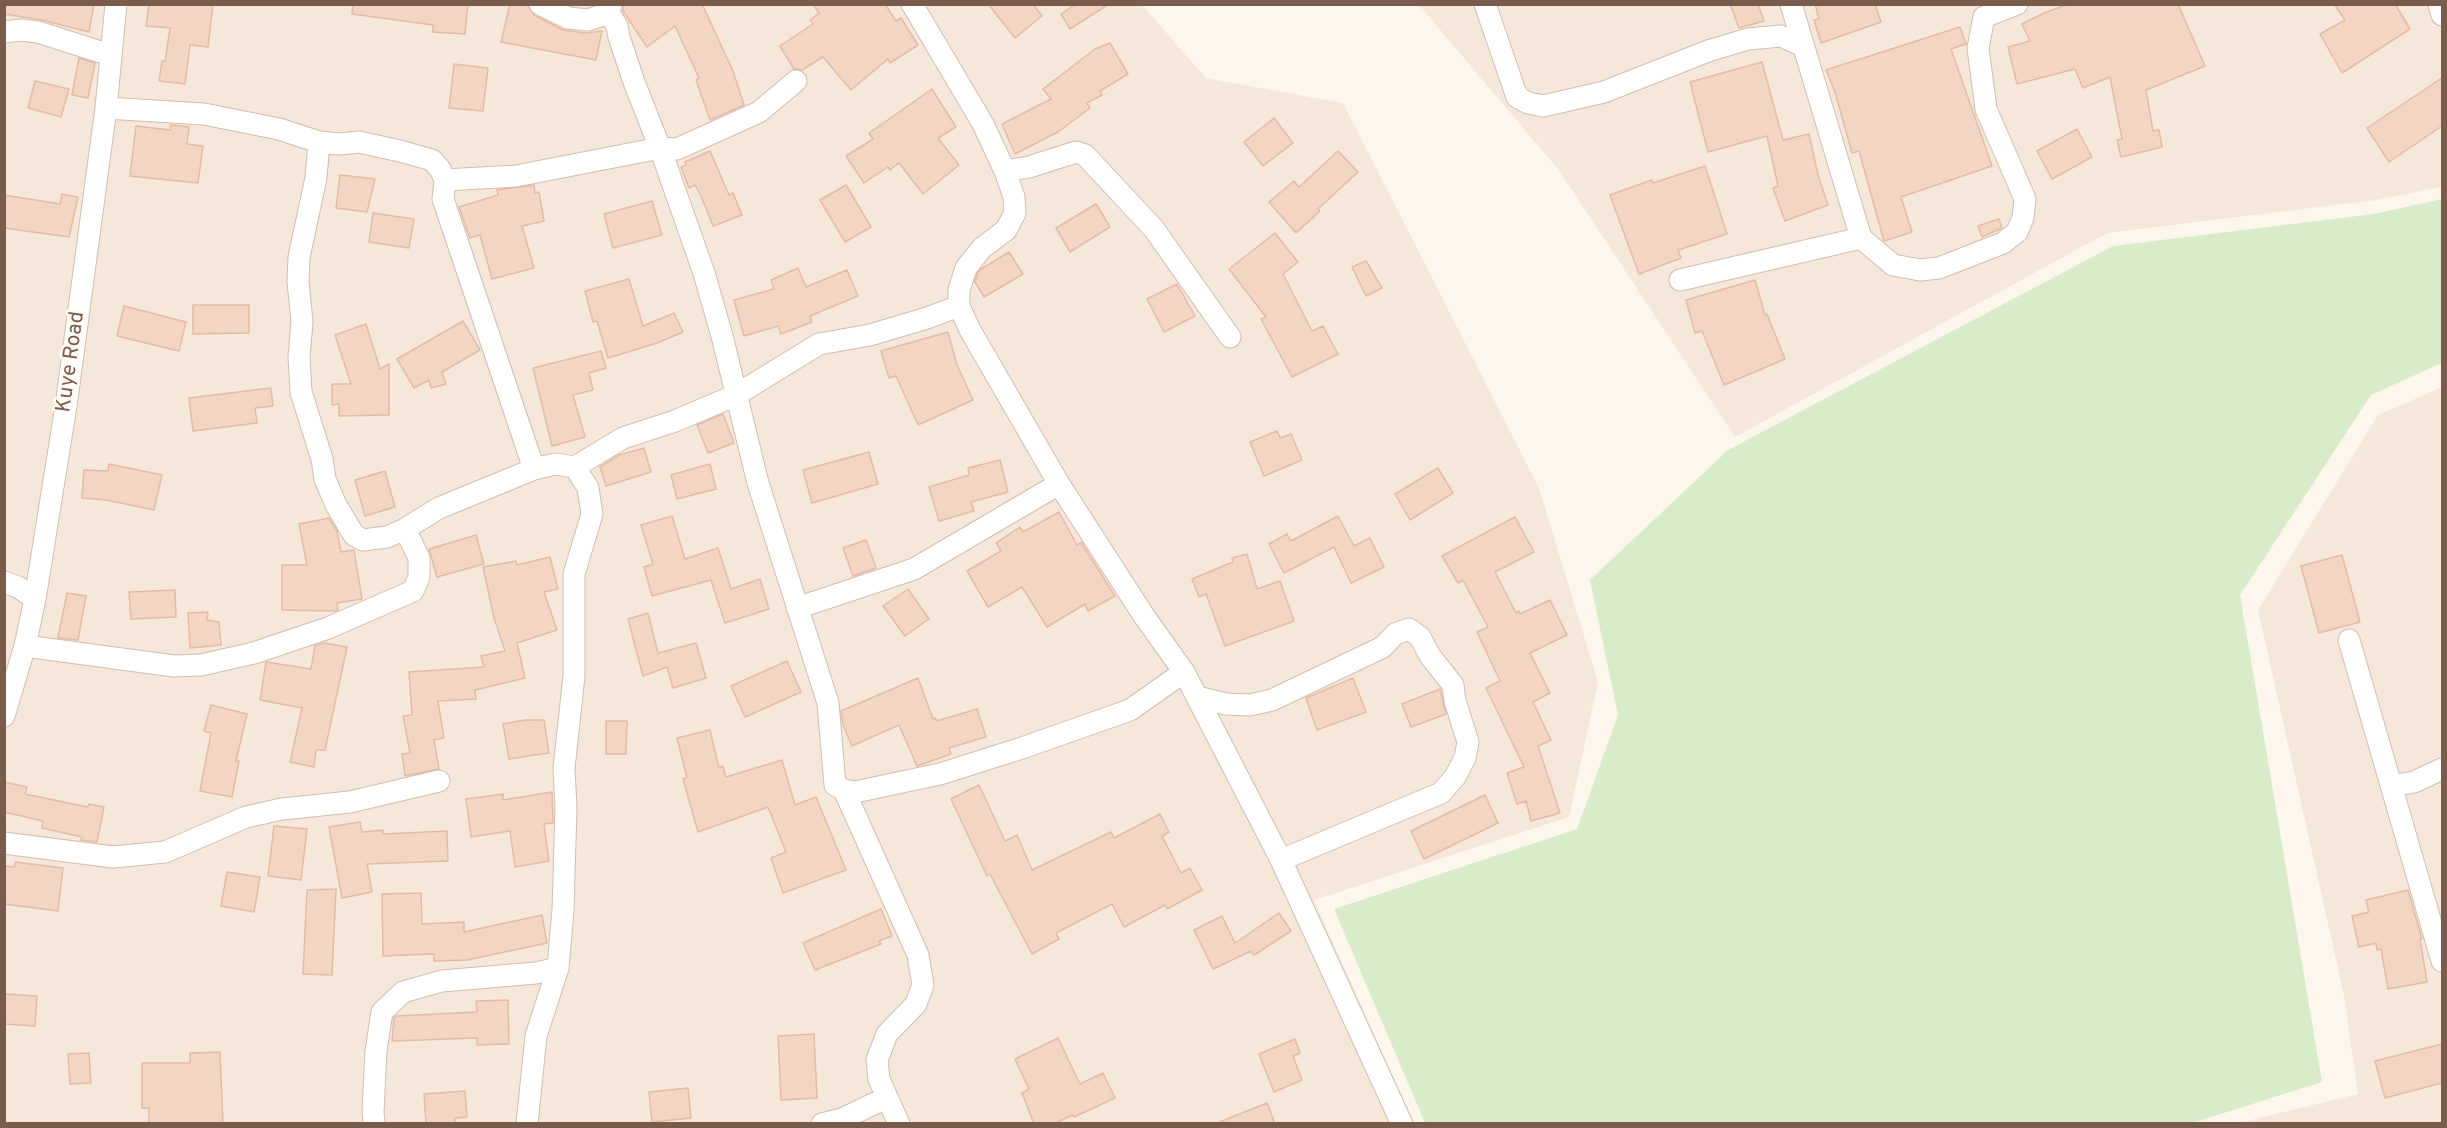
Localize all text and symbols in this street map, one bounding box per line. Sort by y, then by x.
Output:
street label: Kuye Road [52,310,92,414]

